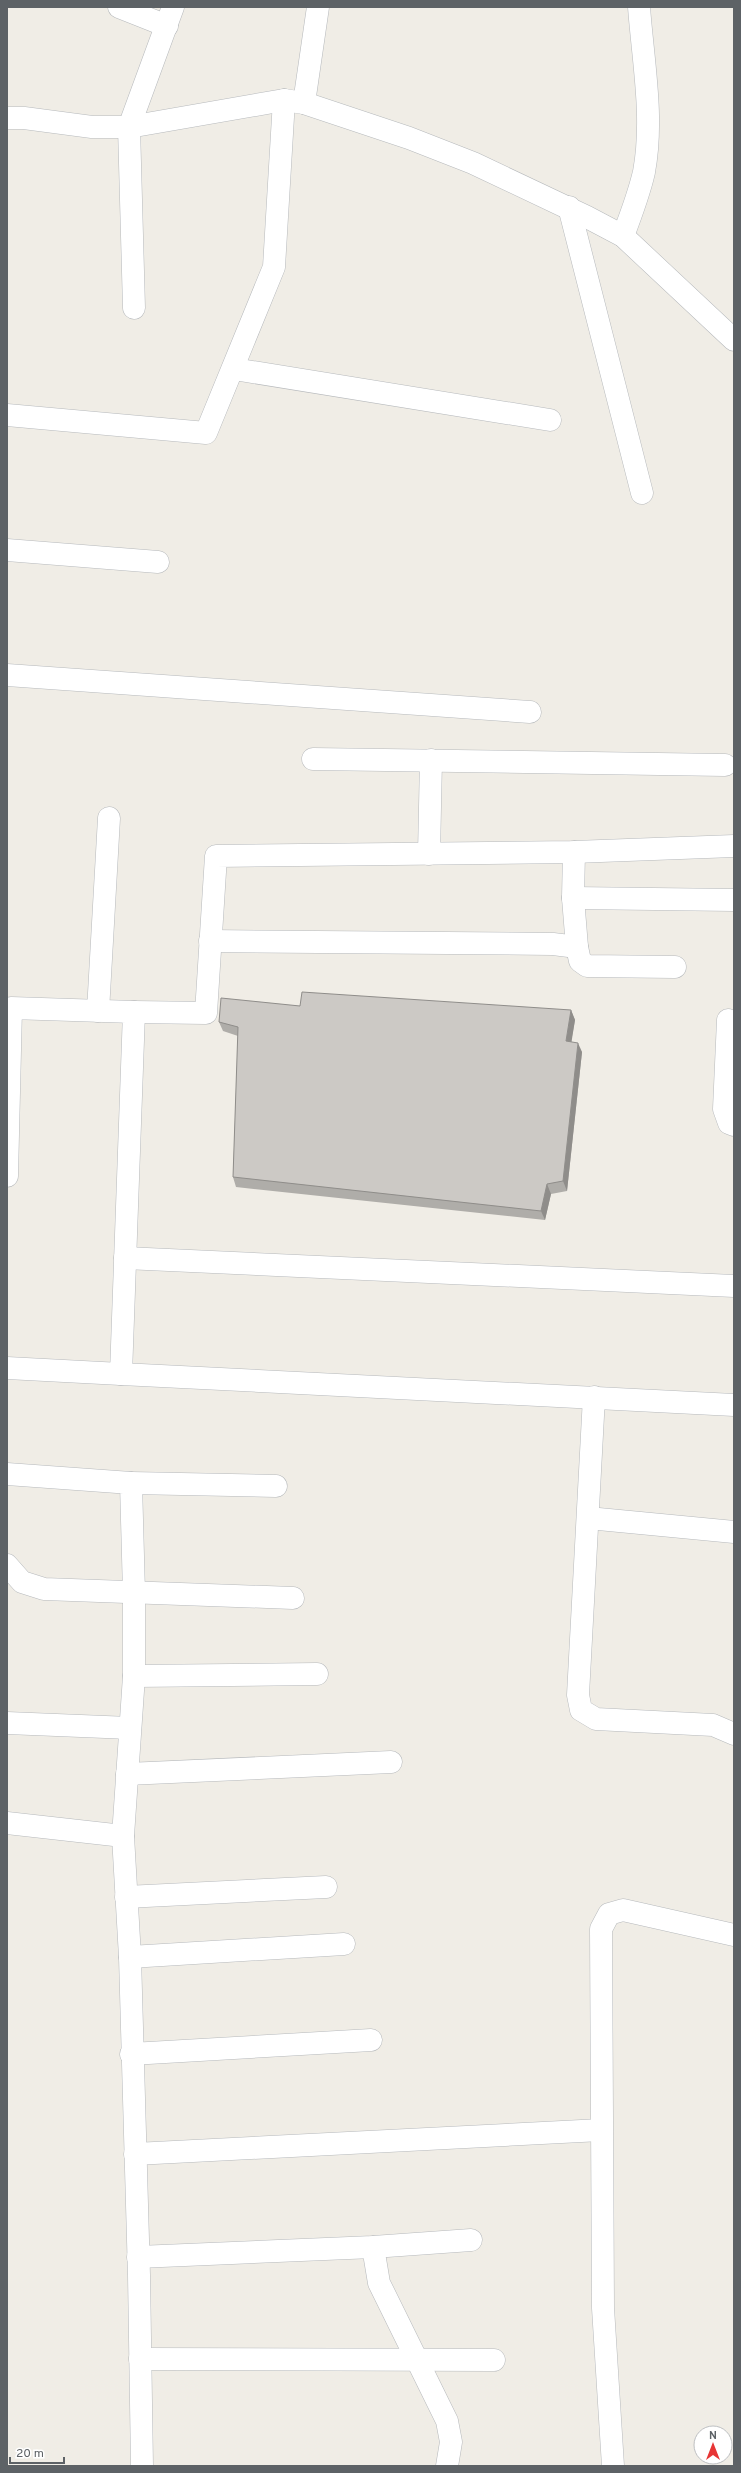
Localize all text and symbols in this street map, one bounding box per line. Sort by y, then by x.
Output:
north arrow [693,2425,733,2465]
text: N [709,2429,717,2443]
scale bar [10,2439,64,2465]
text: 20 m [16,2446,44,2462]

